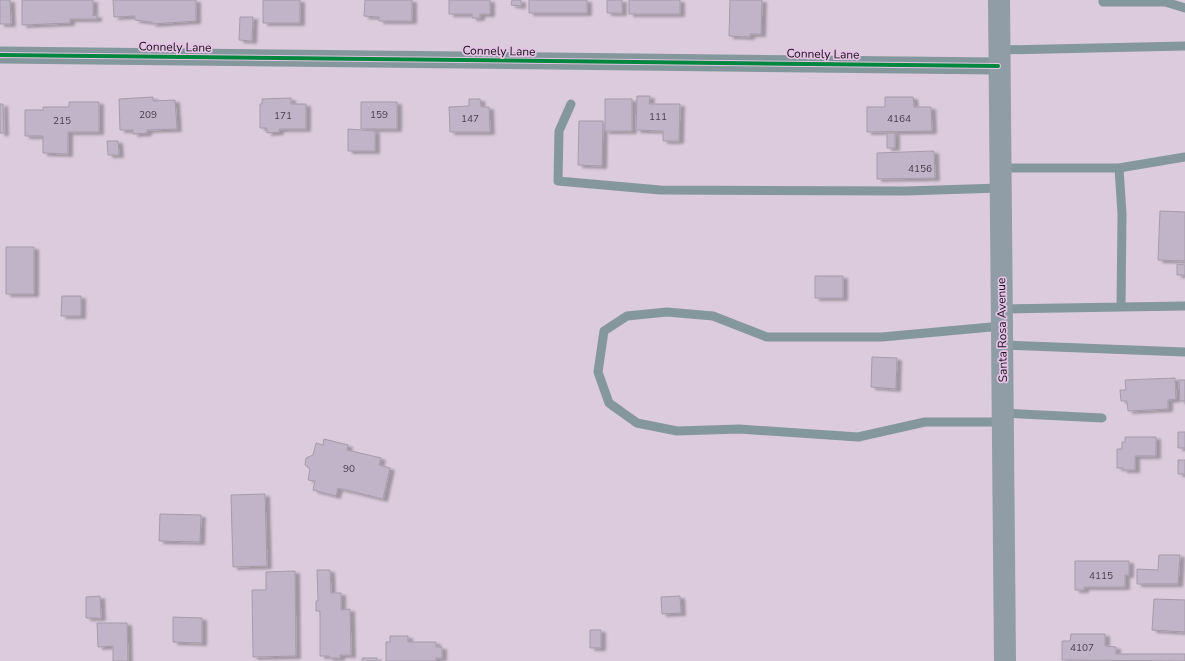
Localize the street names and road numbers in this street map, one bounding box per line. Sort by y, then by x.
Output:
street label: Connely Lane [138,38,212,56]
street label: Connely Lane [462,42,536,60]
street label: Connely Lane [786,45,860,63]
street label: Santa Rosa Avenue [993,277,1011,383]

